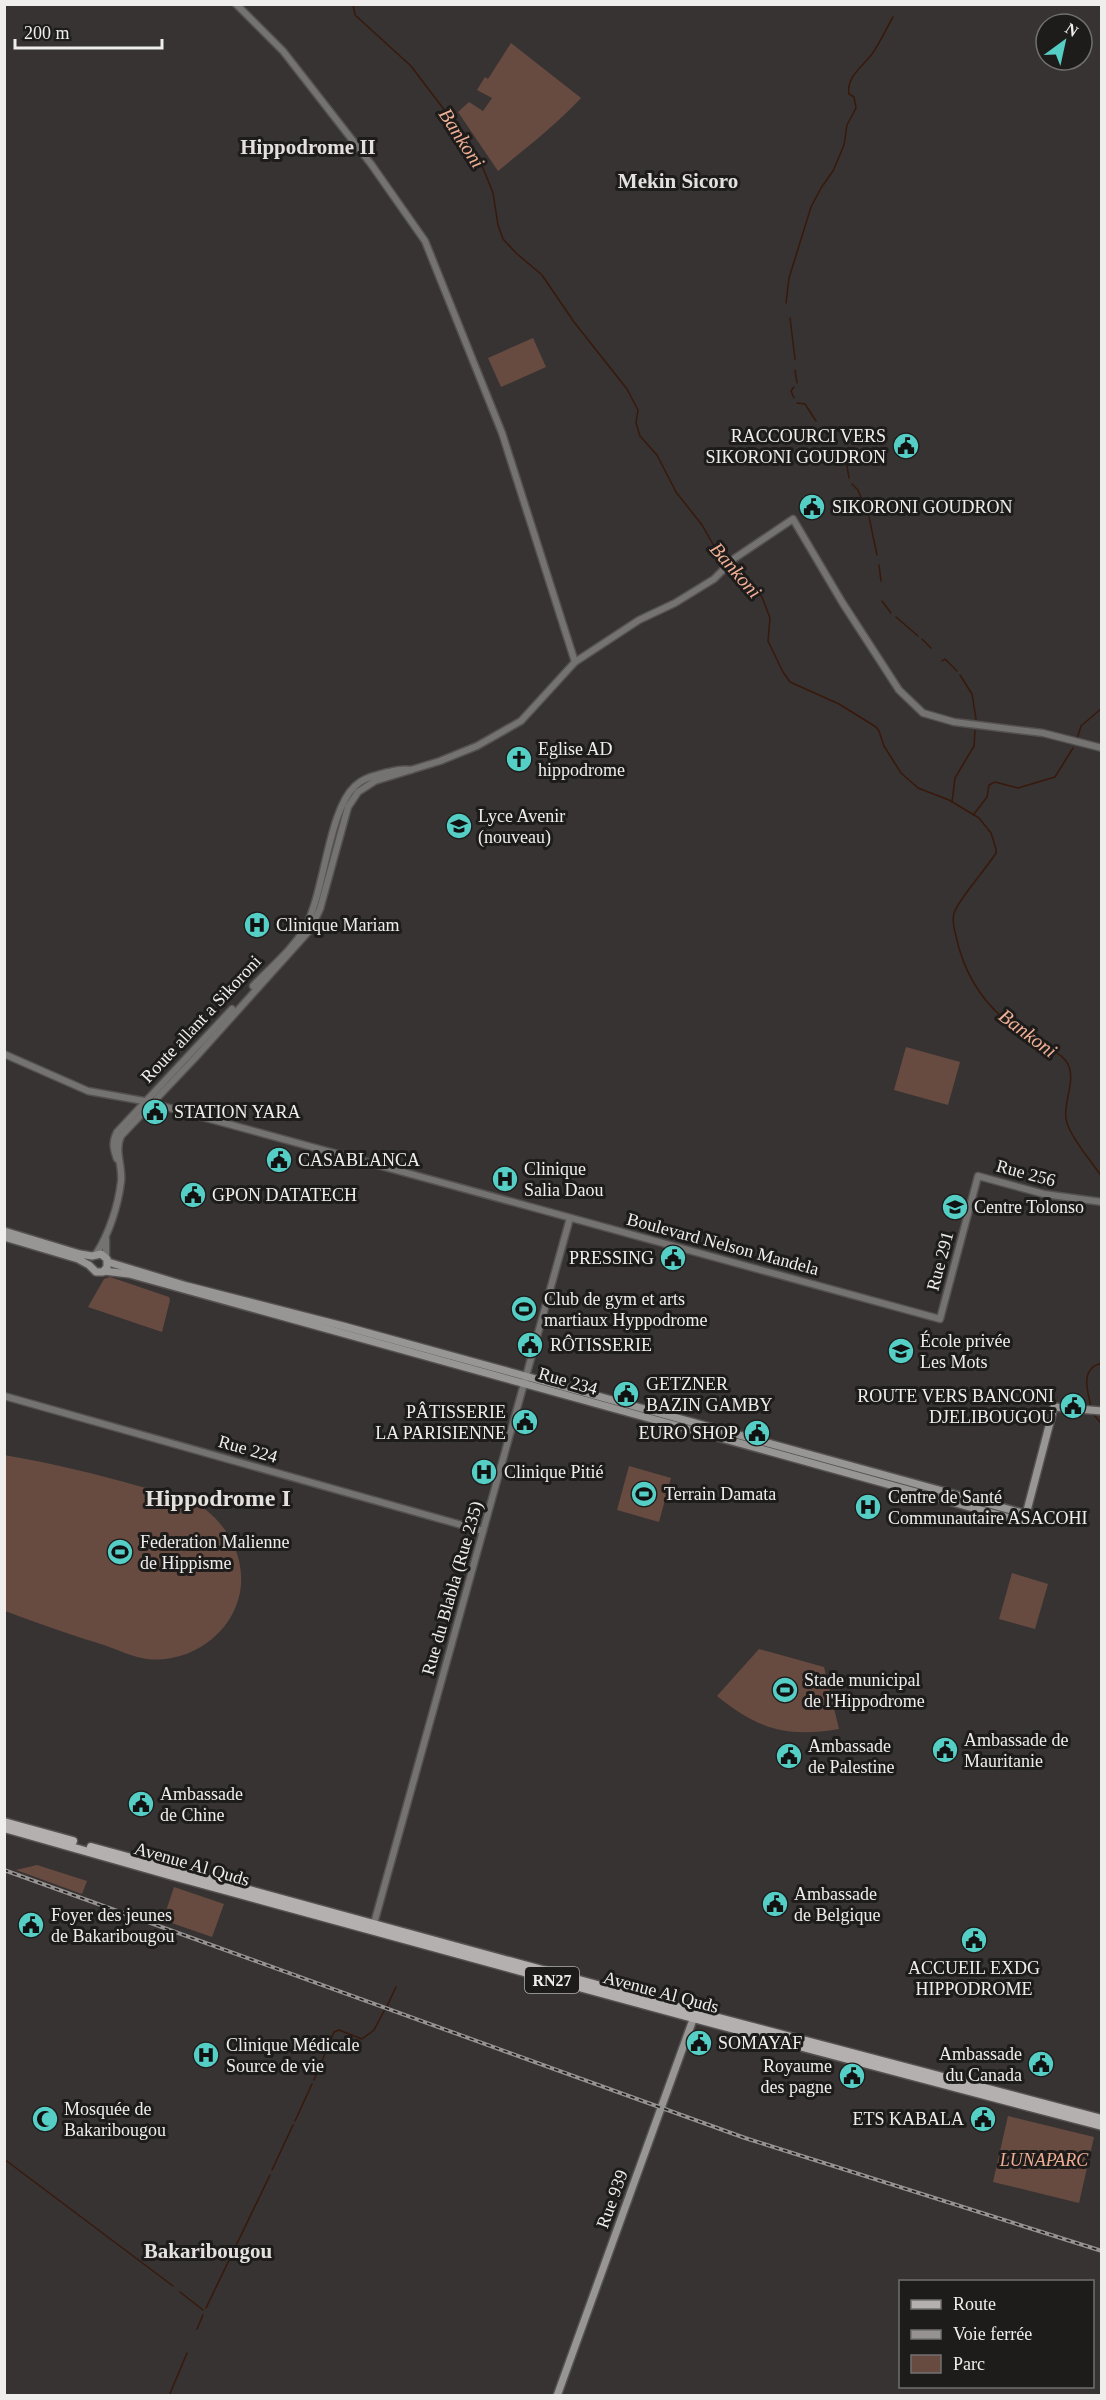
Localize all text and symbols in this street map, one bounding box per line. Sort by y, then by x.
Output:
scale bar [15,12,162,50]
north arrow [1034,12,1094,72]
text: N [1062,20,1082,40]
text: 200 m [24,23,70,43]
water label: Bankoni [435,104,489,172]
district label: Hippodrome II [240,135,376,159]
district label: Mekin Sicoro [618,169,738,193]
place label: RACCOURCI VERS SIKORONI GOUDRON [705,426,886,467]
public building icon: RACCOURCI VERS SIKORONI GOUDRON [891,431,921,461]
public building icon: SIKORONI GOUDRON [797,492,827,522]
place label: SIKORONI GOUDRON [832,497,1013,517]
water label: Bankoni [706,538,766,602]
place label: Eglise AD hippodrome [538,739,625,780]
church icon: Eglise AD hippodrome [504,744,534,774]
place label: Lyce Avenir (nouveau) [478,806,565,848]
school or university icon: Lyce Avenir (nouveau) [444,811,474,841]
hospital icon: Clinique Mariam [242,910,272,940]
place label: Clinique Mariam [276,915,399,935]
street label: Route allant a Sikoroni [137,951,265,1087]
water label: Bankoni [995,1004,1061,1062]
public building icon: STATION YARA [140,1097,170,1127]
place label: STATION YARA [174,1102,300,1122]
public building icon: CASABLANCA [264,1145,294,1175]
place label: CASABLANCA [298,1150,420,1170]
street label: Rue 256 [994,1156,1058,1190]
place label: Clinique Salia Daou [524,1159,603,1200]
hospital icon: Clinique Salia Daou [490,1164,520,1194]
public building icon: GPON DATATECH [178,1180,208,1210]
place label: GPON DATATECH [212,1185,357,1205]
school or university icon: Centre Tolonso [940,1192,970,1222]
place label: Centre Tolonso [974,1197,1084,1217]
street label: Boulevard Nelson Mandela [625,1209,821,1279]
street label: Rue 291 [923,1229,957,1293]
public building icon: PRESSING [658,1243,688,1273]
place label: PRESSING [569,1248,654,1268]
place label: Club de gym et arts martiaux Hyppodrome [544,1289,707,1330]
sports icon: Club de gym et arts martiaux Hyppodrome [509,1294,539,1324]
public building icon: RÔTISSERIE [515,1330,545,1360]
place label: École privée Les Mots [920,1330,1010,1372]
place label: RÔTISSERIE [550,1334,652,1355]
school or university icon: École privée Les Mots [886,1336,916,1366]
street label: Rue 234 [536,1363,600,1399]
place label: GETZNER BAZIN GAMBY [646,1374,773,1415]
public building icon: GETZNER BAZIN GAMBY [611,1379,641,1409]
place label: ROUTE VERS BANCONI DJELIBOUGOU [857,1386,1054,1427]
public building icon: ROUTE VERS BANCONI DJELIBOUGOU [1058,1391,1088,1421]
place label: PÂTISSERIE LA PARISIENNE [375,1401,506,1443]
public building icon: PÂTISSERIE LA PARISIENNE [510,1407,540,1437]
public building icon: EURO SHOP [742,1418,772,1448]
place label: EURO SHOP [638,1423,738,1443]
street label: Rue 224 [216,1431,280,1467]
hospital icon: Clinique Pitié [469,1457,499,1487]
place label: Clinique Pitié [504,1462,604,1482]
sports icon: Terrain Damata [629,1479,659,1509]
place label: Terrain Damata [664,1484,776,1504]
district label: Hippodrome I [145,1485,291,1511]
place label: Centre de Santé Communautaire ASACOHI [888,1487,1088,1528]
hospital icon: Centre de Santé Communautaire ASACOHI [853,1492,883,1522]
street label: Rue du Blabla (Rue 235) [418,1499,487,1678]
place label: Federation Malienne de Hippisme [140,1532,289,1573]
sports icon: Federation Malienne de Hippisme [105,1537,135,1567]
place label: Stade municipal de l'Hippodrome [804,1670,925,1711]
sports icon: Stade municipal de l'Hippodrome [770,1675,800,1705]
place label: Ambassade de Mauritanie [964,1730,1068,1771]
public building icon: Ambassade de Mauritanie [930,1735,960,1765]
place label: Ambassade de Palestine [808,1736,894,1777]
public building icon: Ambassade de Palestine [774,1741,804,1771]
place label: Ambassade de Chine [160,1784,243,1825]
public building icon: Ambassade de Chine [126,1789,156,1819]
street label: Avenue Al Quds [132,1838,252,1890]
place label: Ambassade de Belgique [794,1884,880,1925]
public building icon: Ambassade de Belgique [760,1889,790,1919]
place label: Foyer des jeunes de Bakaribougou [51,1905,174,1946]
public building icon: Foyer des jeunes de Bakaribougou [16,1910,46,1940]
public building icon: ACCUEIL EXDG HIPPODROME [959,1925,989,1955]
place label: ACCUEIL EXDG HIPPODROME [908,1958,1040,1999]
road number: RN27 [525,1967,579,1993]
street label: Avenue Al Quds [601,1967,721,2017]
public building icon: SOMAYAF [684,2028,714,2058]
place label: SOMAYAF [718,2033,802,2053]
place label: Clinique Médicale Source de vie [226,2035,359,2076]
hospital icon: Clinique Médicale Source de vie [191,2040,221,2070]
place label: Ambassade du Canada [939,2044,1022,2085]
public building icon: Ambassade du Canada [1026,2049,1056,2079]
place label: Royaume des pagne [761,2056,832,2097]
public building icon: Royaume des pagne [837,2061,867,2091]
place label: Mosquée de Bakaribougou [64,2099,166,2140]
mosque icon: Mosquée de Bakaribougou [30,2104,60,2134]
public building icon: ETS KABALA [968,2104,998,2134]
place label: ETS KABALA [853,2109,964,2129]
park label: LUNAPARC [999,2150,1089,2170]
street label: Rue 939 [592,2167,632,2231]
district label: Bakaribougou [144,2239,273,2263]
legend [899,2280,1094,2388]
text: Route [953,2294,996,2314]
text: Voie ferrée [953,2324,1032,2344]
text: Parc [953,2354,985,2374]

